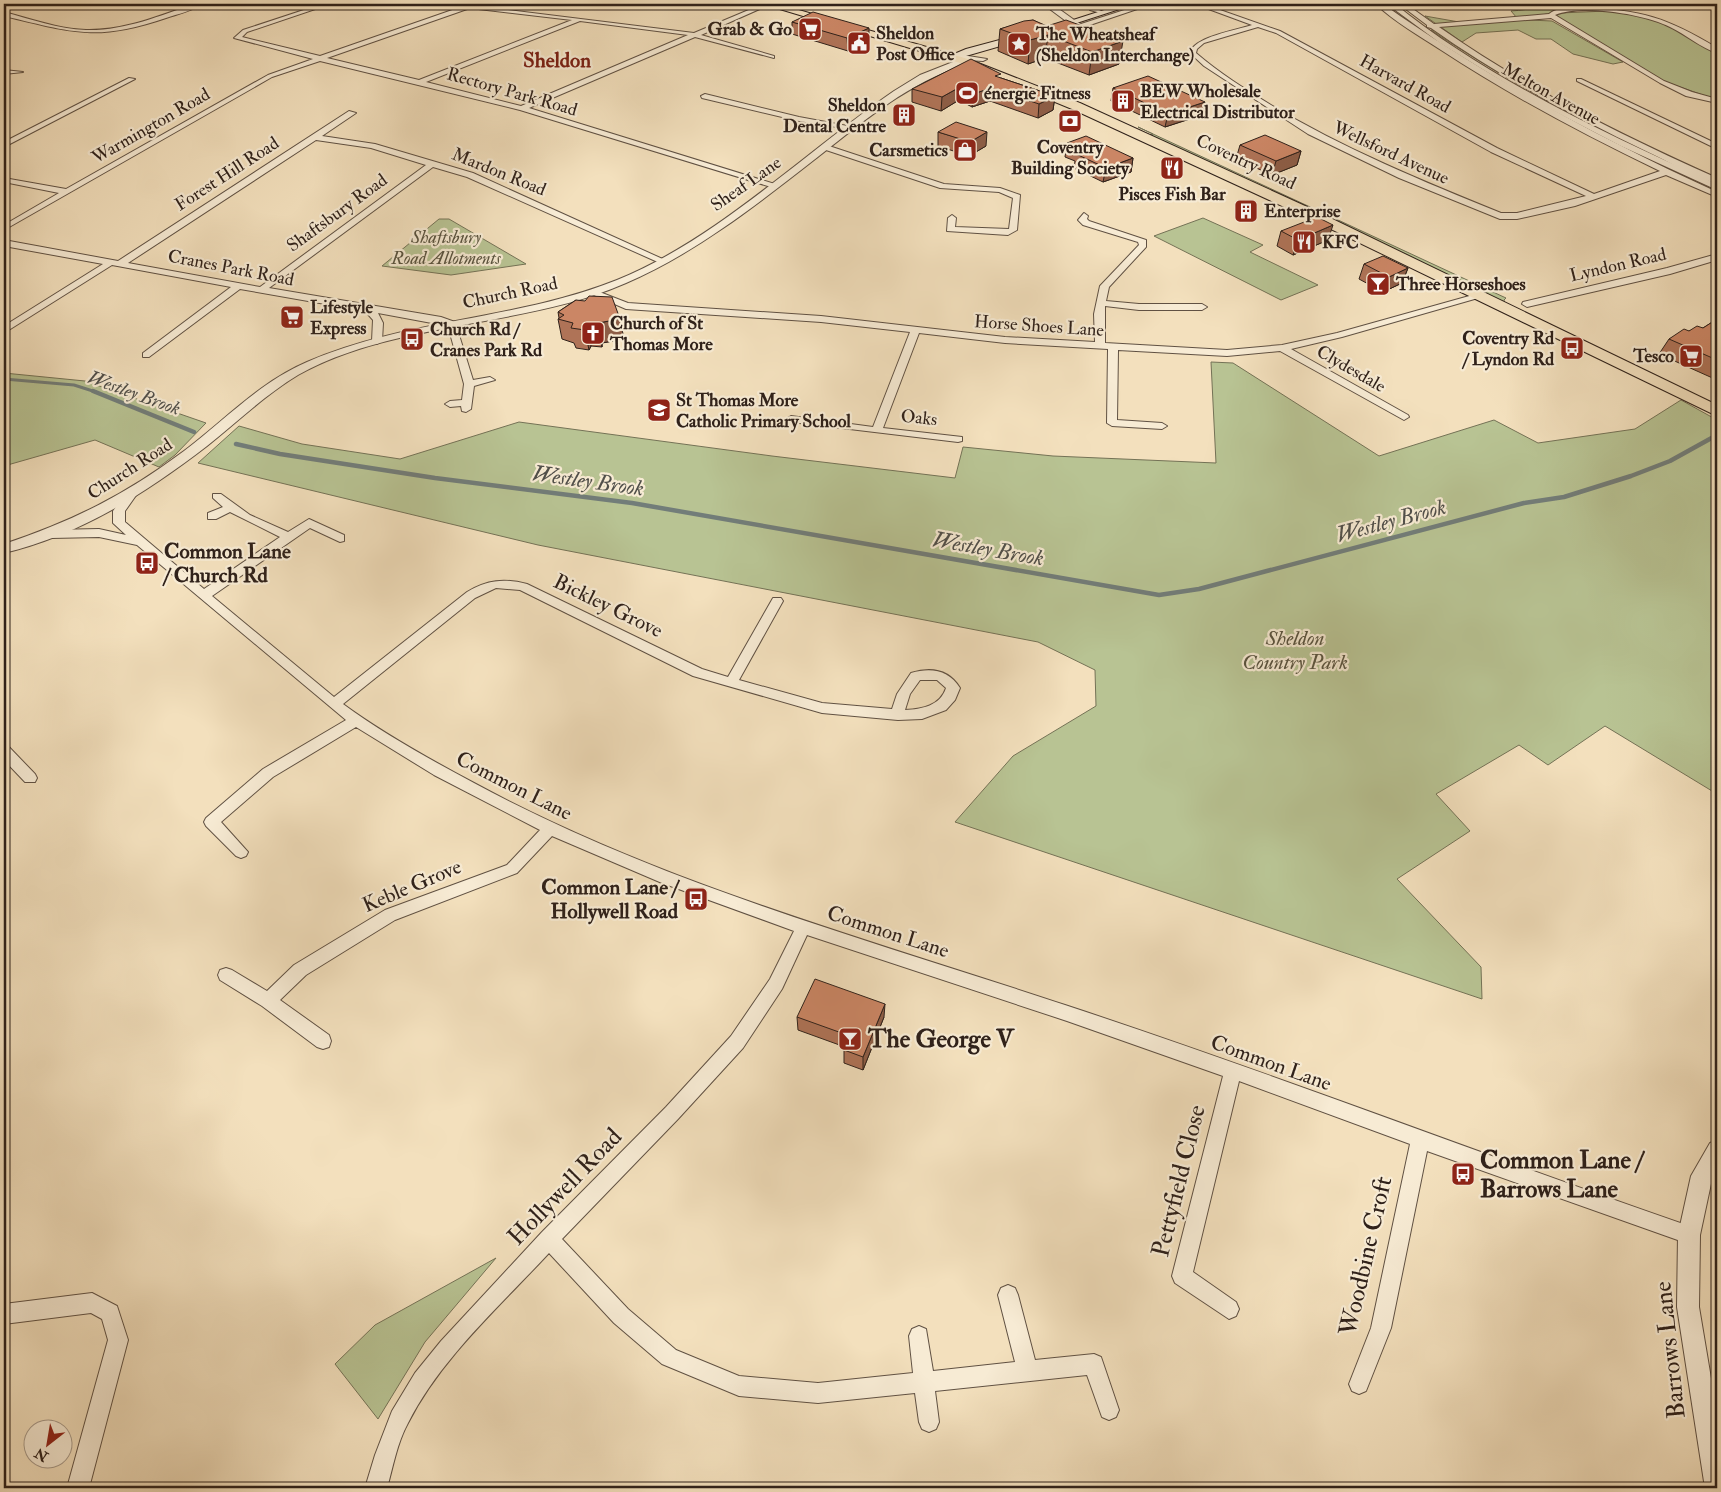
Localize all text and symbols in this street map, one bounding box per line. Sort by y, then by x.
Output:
supermarket icon: Grab & Go [797,16,823,42]
place label: Grab & Go [708,18,792,41]
place label: Sheldon Post Office [876,22,955,66]
place label: The Wheatsheaf (Sheldon Interchange) [1035,23,1194,67]
public building icon: Sheldon Post Office [846,30,872,56]
place icon: The Wheatsheaf (Sheldon Interchange) [1006,31,1032,57]
district label: Sheldon [523,47,591,74]
street label: Harvard Road [1355,49,1455,119]
street label: Melton Avenue [1498,58,1605,131]
street label: Rectory Park Road [444,62,580,122]
sports icon: énergie Fitness [954,80,980,106]
place label: BEW Wholesale Electrical Distributor [1140,80,1295,124]
place label: énergie Fitness [984,82,1091,105]
street label: Warmington Road [87,83,214,170]
building icon: BEW Wholesale Electrical Distributor [1110,88,1136,114]
place label: Sheldon Dental Centre [783,94,887,138]
building icon: Sheldon Dental Centre [891,102,917,128]
bank icon: Coventry Building Society [1057,108,1083,134]
street label: Wellsford Avenue [1328,116,1453,190]
street label: Coventry Road [1192,129,1300,195]
street label: Forest Hill Road [171,132,284,216]
place label: Coventry Building Society [1011,136,1130,180]
shop icon: Carsmetics [952,137,978,163]
place label: Carsmetics [869,139,948,162]
street label: Mardon Road [449,143,550,201]
street label: Sheaf Lane [706,151,786,217]
restaurant icon: Pisces Fish Bar [1159,155,1185,181]
street label: Shaftsbury Road [282,169,392,257]
place label: Pisces Fish Bar [1118,183,1226,206]
building icon: Enterprise [1233,198,1259,224]
place label: Enterprise [1264,200,1341,223]
park label: Shaftsbury Road Allotments [390,226,502,270]
restaurant icon: KFC [1291,229,1317,255]
place label: KFC [1322,231,1359,254]
street label: Lyndon Road [1568,243,1669,287]
street label: Cranes Park Road [166,244,296,292]
bar icon: Three Horseshoes [1365,271,1391,297]
street label: Church Road [460,272,560,314]
place label: Three Horseshoes [1395,273,1526,296]
place label: Lifestyle Express [310,296,373,340]
supermarket icon: Lifestyle Express [279,304,305,330]
street label: Horse Shoes Lane [973,310,1105,342]
place label: Church of St Thomas More [609,312,713,356]
place label: Church Rd / Cranes Park Rd [430,318,542,362]
church icon: Church of St Thomas More [580,320,606,346]
bus stop icon: Church Rd / Cranes Park Rd [399,326,425,352]
place label: Coventry Rd / Lyndon Rd [1461,327,1554,371]
bus stop icon: Coventry Rd / Lyndon Rd [1559,335,1585,361]
street label: Clydesdale [1312,340,1390,398]
supermarket icon: Tesco [1678,343,1704,369]
place label: Tesco [1632,345,1674,368]
water label: Westley Brook [84,365,184,421]
place label: St Thomas More Catholic Primary School [676,389,851,433]
school or university icon: St Thomas More Catholic Primary School [646,397,672,423]
street label: Oaks [900,405,938,431]
street label: Church Road [83,433,177,505]
water label: Westley Brook [530,459,646,503]
water label: Westley Brook [1333,493,1449,549]
water label: Westley Brook [930,525,1046,573]
place label: Common Lane / Church Rd [162,538,291,589]
bus stop icon: Common Lane / Church Rd [134,550,160,576]
street label: Bickley Grove [549,568,667,644]
park label: Sheldon Country Park [1242,625,1348,676]
street label: Common Lane [451,745,577,827]
street label: Keble Grove [358,853,466,919]
place label: Common Lane / Hollywell Road [541,874,681,925]
bus stop icon: Common Lane / Hollywell Road [683,886,709,912]
street label: Common Lane [824,900,953,965]
place label: The George V [867,1024,1015,1055]
bar icon: The George V [837,1026,863,1052]
street label: Common Lane [1207,1029,1335,1097]
street label: Pettyfield Close [1145,1102,1213,1260]
street label: Hollywell Road [501,1122,629,1252]
place label: Common Lane / Barrows Lane [1480,1145,1645,1205]
bus stop icon: Common Lane / Barrows Lane [1450,1161,1476,1187]
street label: Woodbine Croft [1332,1173,1399,1340]
street label: Barrows Lane [1647,1280,1693,1420]
north arrow [22,1420,72,1470]
text: N [31,1444,52,1466]

